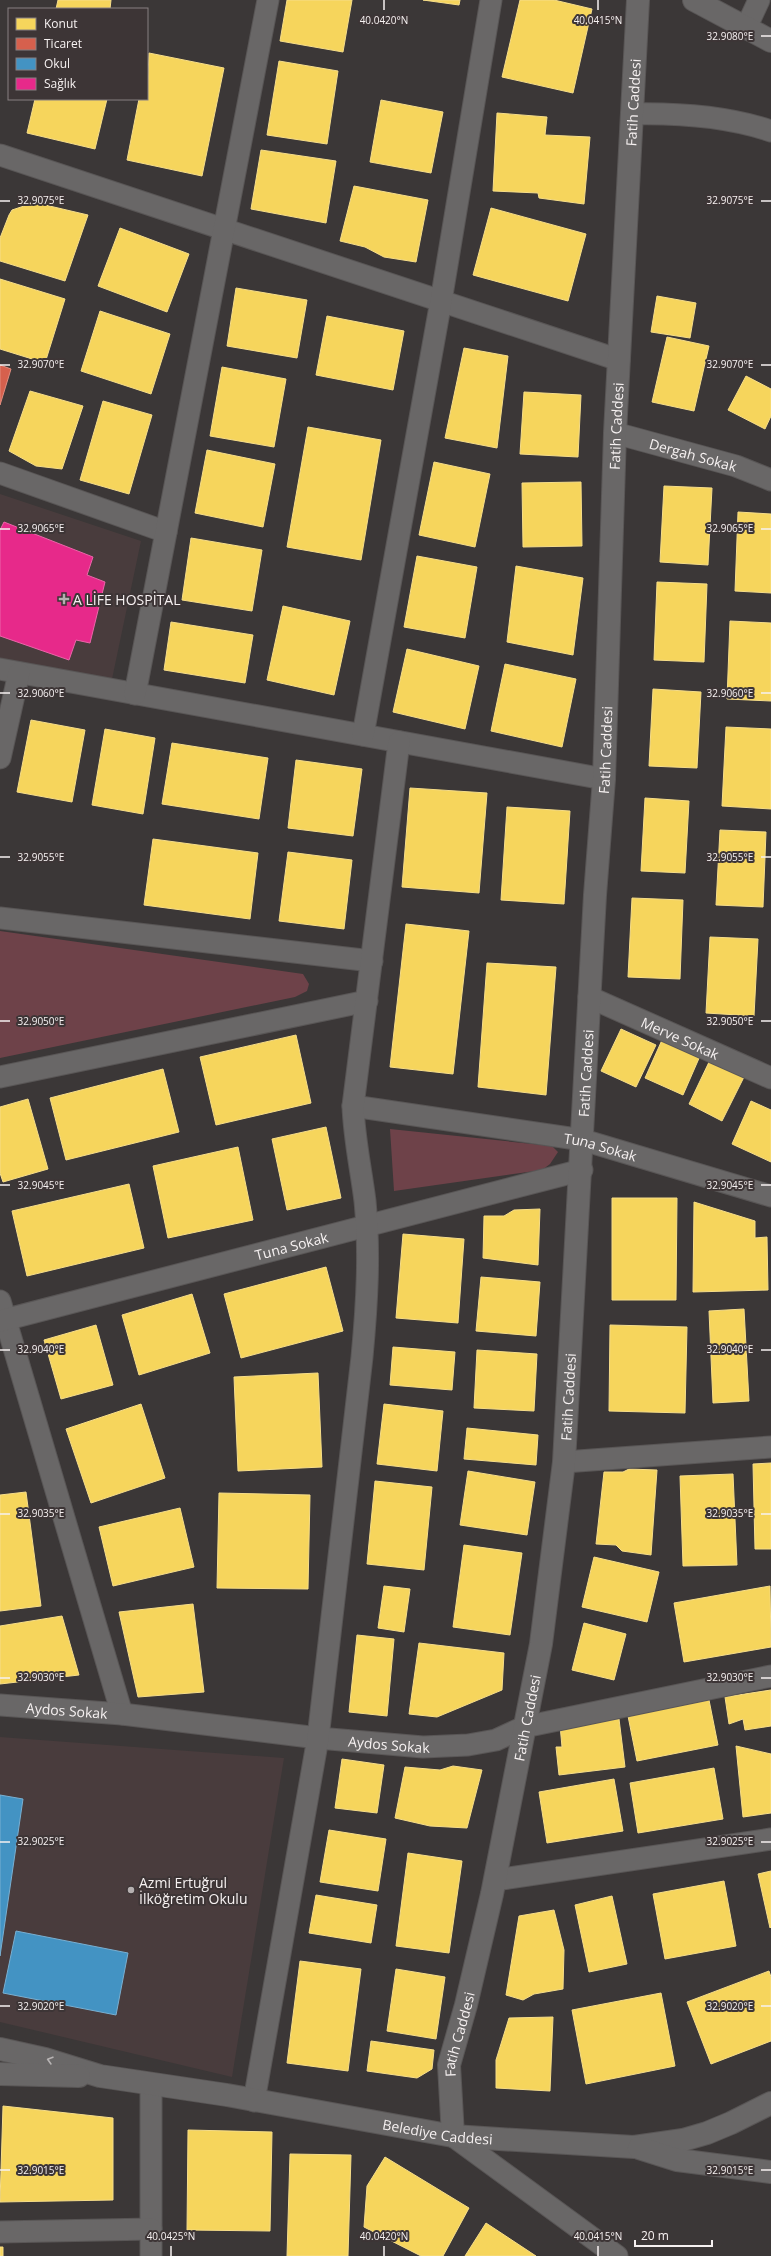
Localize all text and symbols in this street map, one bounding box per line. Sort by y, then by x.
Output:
legend [8,8,148,100]
text: 40.0420°N [360,13,408,27]
text: 40.0415°N [574,13,622,27]
text: Konut [44,15,78,32]
text: 32.9080°E [707,29,753,43]
text: Ticaret [44,35,82,52]
text: Okul [44,55,70,72]
street label: Fatih Caddesi [621,58,644,147]
text: Sağlık [44,75,77,92]
text: 32.9075°E [18,193,64,207]
text: 32.9075°E [707,193,753,207]
text: 32.9070°E [18,357,64,371]
text: 32.9070°E [707,357,753,371]
street label: Fatih Caddesi [604,382,627,470]
street label: Dergah Sokak [647,433,740,475]
text: 32.9065°E [18,521,64,535]
text: 32.9065°E [707,521,753,535]
place label: A LİFE HOSPİTAL [73,590,180,609]
marker: A LİFE HOSPİTAL [58,593,70,605]
text: 32.9060°E [18,686,64,700]
text: 32.9060°E [707,686,753,700]
street label: Fatih Caddesi [593,706,616,794]
text: 32.9055°E [18,850,64,864]
text: 32.9055°E [707,850,753,864]
street label: Merve Sokak [638,1012,723,1064]
text: 32.9050°E [18,1014,64,1028]
text: 32.9050°E [707,1014,753,1028]
street label: Fatih Caddesi [573,1029,597,1118]
street label: Tuna Sokak [563,1128,640,1165]
text: 32.9045°E [18,1178,64,1192]
text: 32.9045°E [707,1178,753,1192]
street label: Tuna Sokak [253,1227,331,1264]
text: 32.9040°E [18,1342,64,1356]
text: 32.9040°E [707,1342,753,1356]
street label: Fatih Caddesi [556,1352,579,1441]
text: 32.9035°E [18,1506,64,1520]
text: 32.9035°E [707,1506,753,1520]
text: 32.9030°E [18,1670,64,1684]
text: 32.9030°E [707,1670,753,1684]
street label: Fatih Caddesi [509,1673,544,1763]
street label: Aydos Sokak [25,1697,109,1722]
street label: Aydos Sokak [347,1731,431,1757]
text: 32.9025°E [18,1834,64,1848]
text: 32.9025°E [707,1834,753,1848]
place label: Azmi Ertuğrul İlköğretim Okulu [139,1873,247,1908]
marker: Azmi Ertuğrul İlköğretim Okulu [126,1885,136,1895]
street label: Fatih Caddesi [439,1990,478,2077]
text: 32.9020°E [18,1999,64,2013]
text: 32.9020°E [707,1999,753,2013]
one-way arrow [47,2056,54,2065]
street label: Belediye Caddesi [381,2114,493,2148]
text: 32.9015°E [18,2163,64,2177]
text: 32.9015°E [707,2163,753,2177]
scale bar [635,2222,712,2248]
text: 20 m [641,2227,669,2244]
text: 40.0425°N [147,2229,195,2243]
text: 40.0420°N [360,2229,408,2243]
text: 40.0415°N [574,2229,622,2243]

